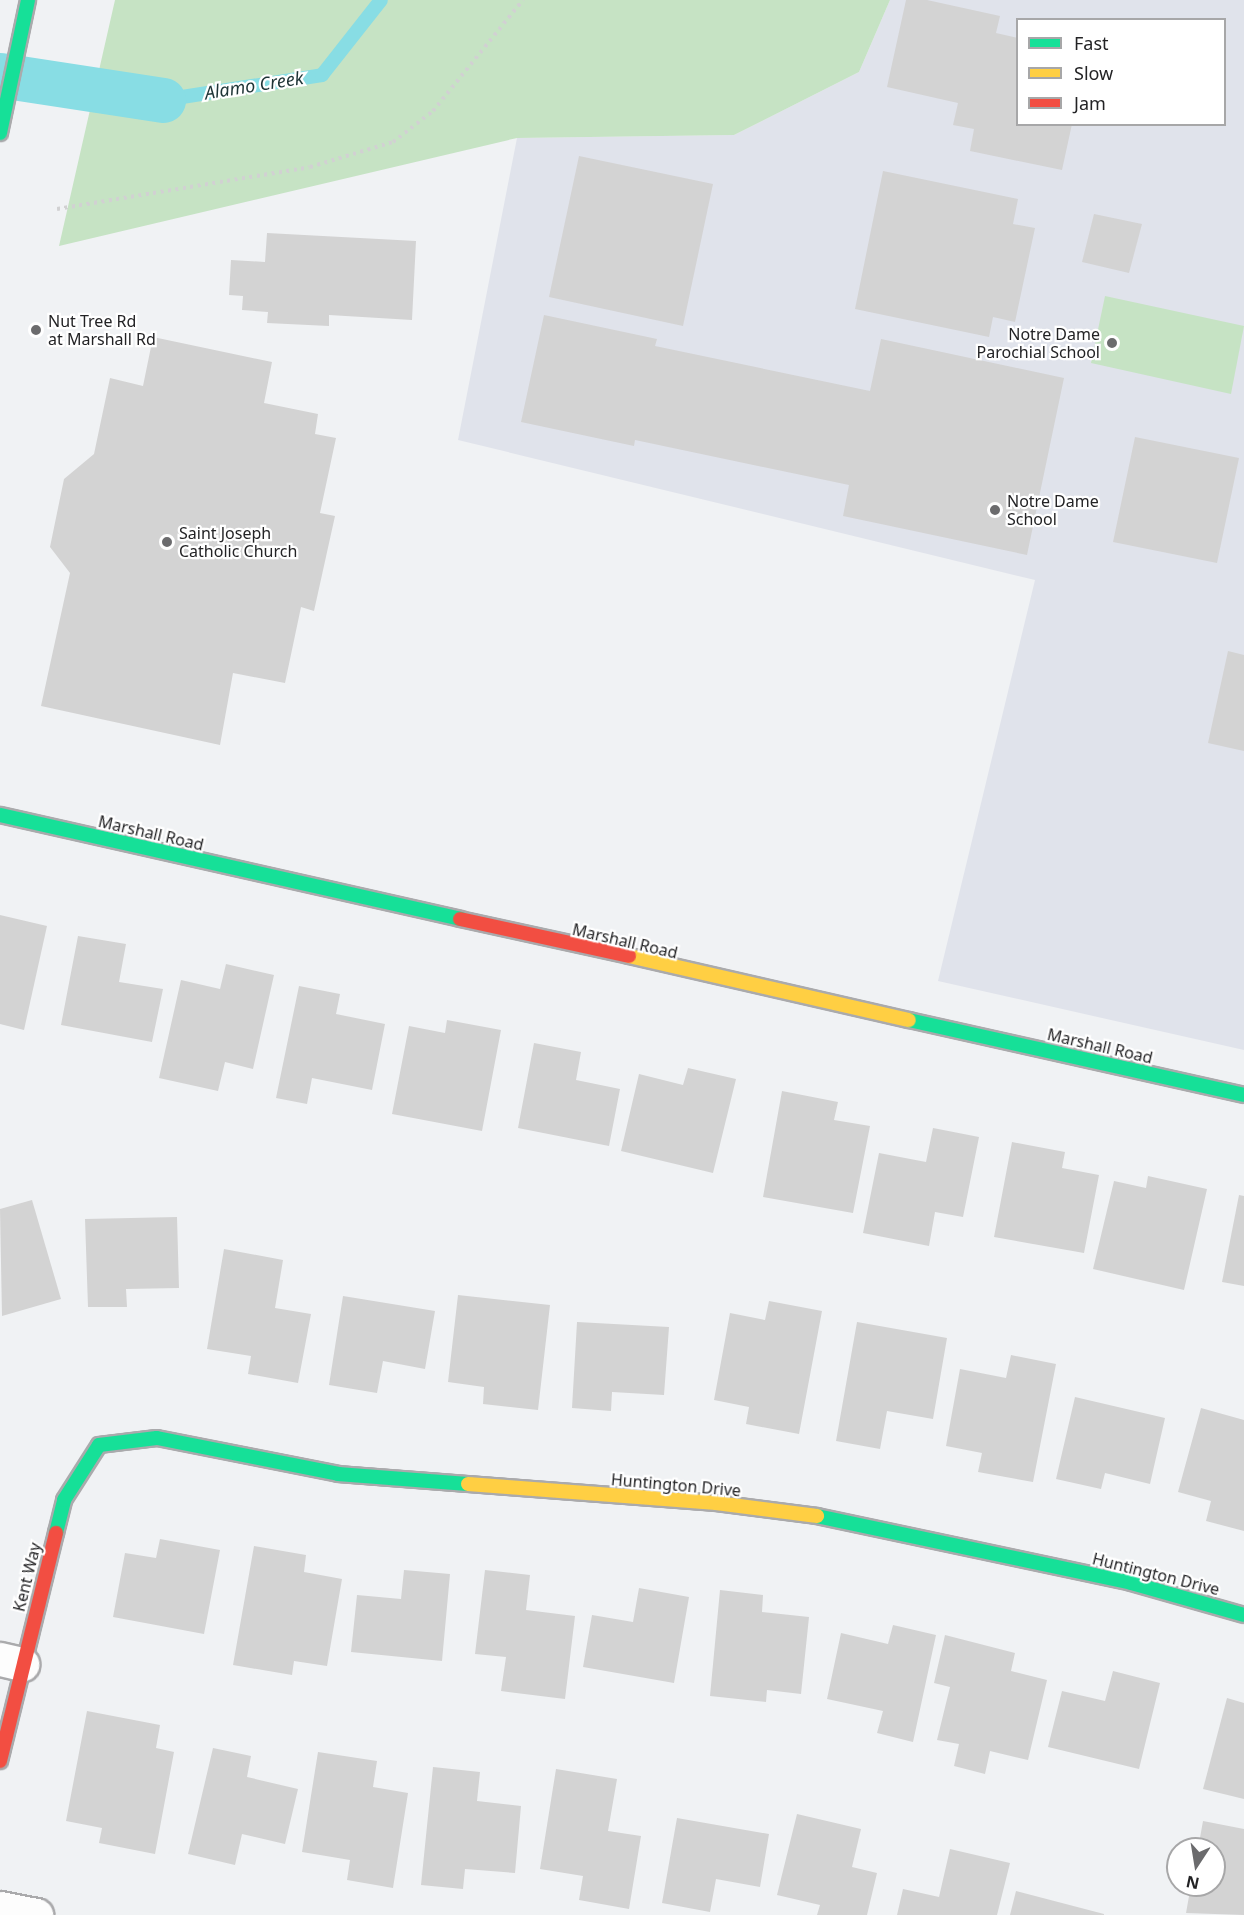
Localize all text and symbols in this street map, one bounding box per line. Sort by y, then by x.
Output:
legend [1016,18,1226,126]
text: Fast [1074,31,1109,55]
text: Slow [1074,61,1113,85]
water label: Alamo Creek [203,67,305,103]
text: Jam [1074,91,1106,115]
place label: Nut Tree Rd at Marshall Rd [48,311,156,349]
marker: Nut Tree Rd at Marshall Rd [29,323,43,337]
place label: Notre Dame Parochial School [977,324,1100,362]
marker: Notre Dame Parochial School [1105,336,1119,350]
place label: Notre Dame School [1007,491,1099,529]
marker: Notre Dame School [988,503,1002,517]
place label: Saint Joseph Catholic Church [179,523,297,561]
marker: Saint Joseph Catholic Church [160,535,174,549]
street label: Marshall Road [96,812,206,854]
street label: Marshall Road [570,920,680,962]
street label: Marshall Road [1045,1025,1155,1067]
street label: Huntington Drive [610,1470,742,1500]
street label: Kent Way [9,1540,45,1614]
street label: Huntington Drive [1090,1549,1222,1599]
north arrow [1166,1837,1226,1897]
text: N [1184,1871,1201,1895]

